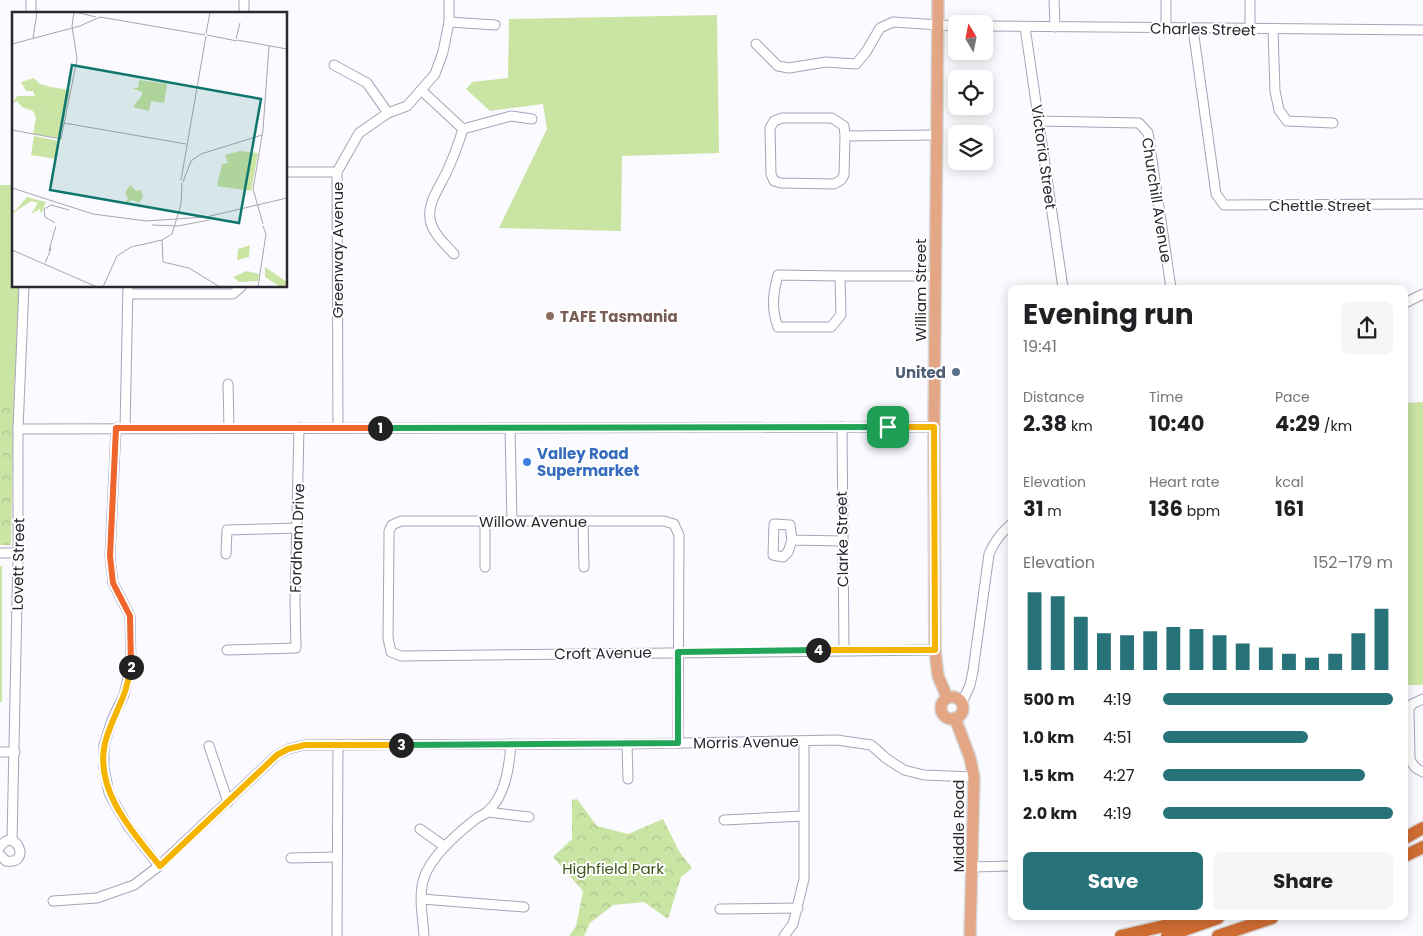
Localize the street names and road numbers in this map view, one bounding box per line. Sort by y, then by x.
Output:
street label: Charles Street [1150,18,1256,40]
street label: Victoria Street [1026,103,1062,211]
street label: Churchill Avenue [1137,136,1177,264]
street label: Greenway Avenue [327,182,348,318]
street label: Chettle Street [1269,195,1371,216]
street label: William Street [910,239,931,341]
street label: Fordham Drive [285,483,309,593]
street label: Clarke Street [831,491,853,587]
street label: Willow Avenue [479,511,587,532]
street label: Lovett Street [7,517,29,611]
street label: Croft Avenue [554,642,652,664]
street label: Morris Avenue [693,731,799,753]
street label: Middle Road [948,780,969,872]

